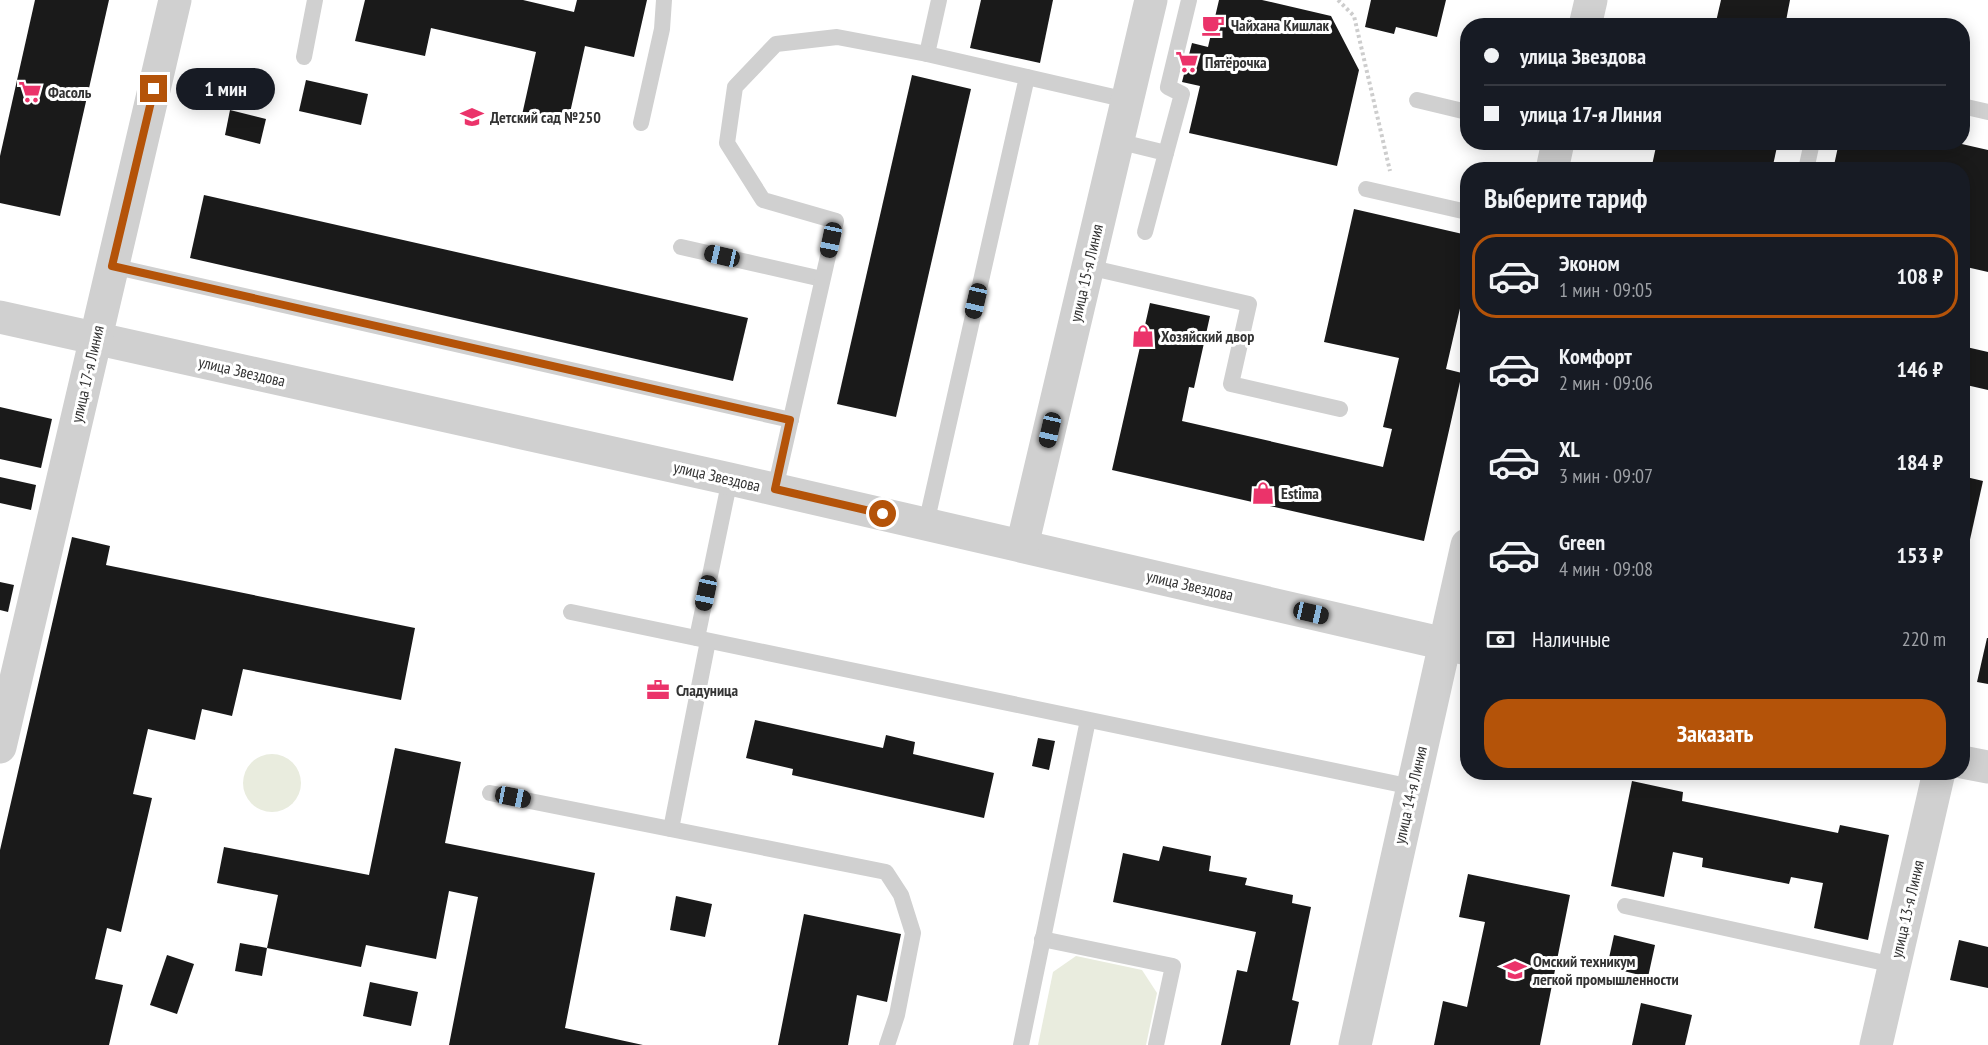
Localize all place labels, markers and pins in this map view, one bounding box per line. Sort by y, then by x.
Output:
cafe icon: Чайхана Кишлак [1200,12,1226,38]
place label: Чайхана Кишлак [1231,15,1330,35]
supermarket icon: Пятёрочка [1174,49,1200,75]
place label: Пятёрочка [1205,52,1267,72]
supermarket icon: Фасоль [17,79,43,105]
place label: Фасоль [48,82,92,102]
school or university icon: Детский сад №250 [459,104,485,130]
place label: Детский сад №250 [490,107,601,127]
shop icon: Хозяйский двор [1130,323,1156,349]
place label: Хозяйский двор [1161,326,1254,346]
shop icon: Estima [1250,480,1276,506]
place label: Estima [1281,483,1319,503]
office icon: Сладуница [645,677,671,703]
place label: Сладуница [676,680,739,700]
place label: Омский техникум легкой промышленности [1532,951,1679,989]
school or university icon: Омский техникум легкой промышленности [1502,957,1528,983]

